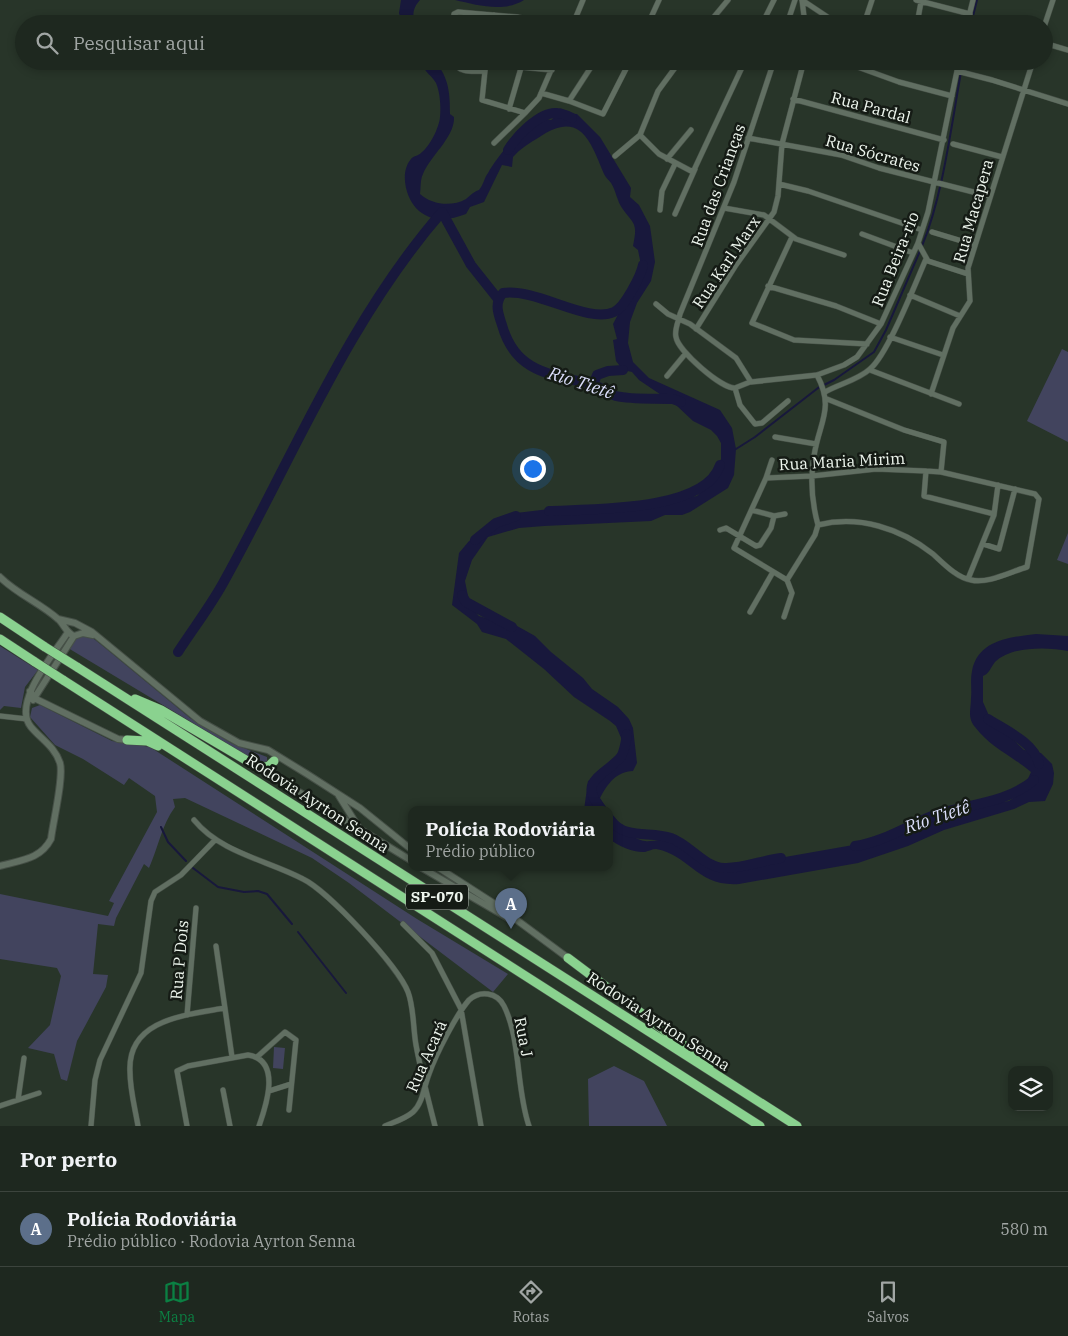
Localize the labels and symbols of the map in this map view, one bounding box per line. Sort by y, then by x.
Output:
street label: Rua Pardal [829,87,913,127]
street label: Rua das Crianças [687,121,749,249]
street label: Rua Sócrates [823,130,923,176]
street label: Rua Macapera [949,157,997,265]
street label: Rua Beira-rio [867,209,923,309]
street label: Rua Karl Marx [688,212,764,312]
water label: Rio Tietê [544,361,618,404]
street label: Rua Maria Mirim [778,448,906,474]
your location [520,456,546,482]
street label: Rodovia Ayrton Senna [243,749,394,857]
water label: Rio Tietê [900,794,974,839]
road number: SP-070 [406,884,468,910]
pin: A [495,888,527,929]
street label: Rua P Dois [166,919,192,1001]
street label: Rodovia Ayrton Senna [584,967,735,1075]
street label: Rua J [510,1015,538,1059]
street label: Rua Acará [401,1017,451,1095]

